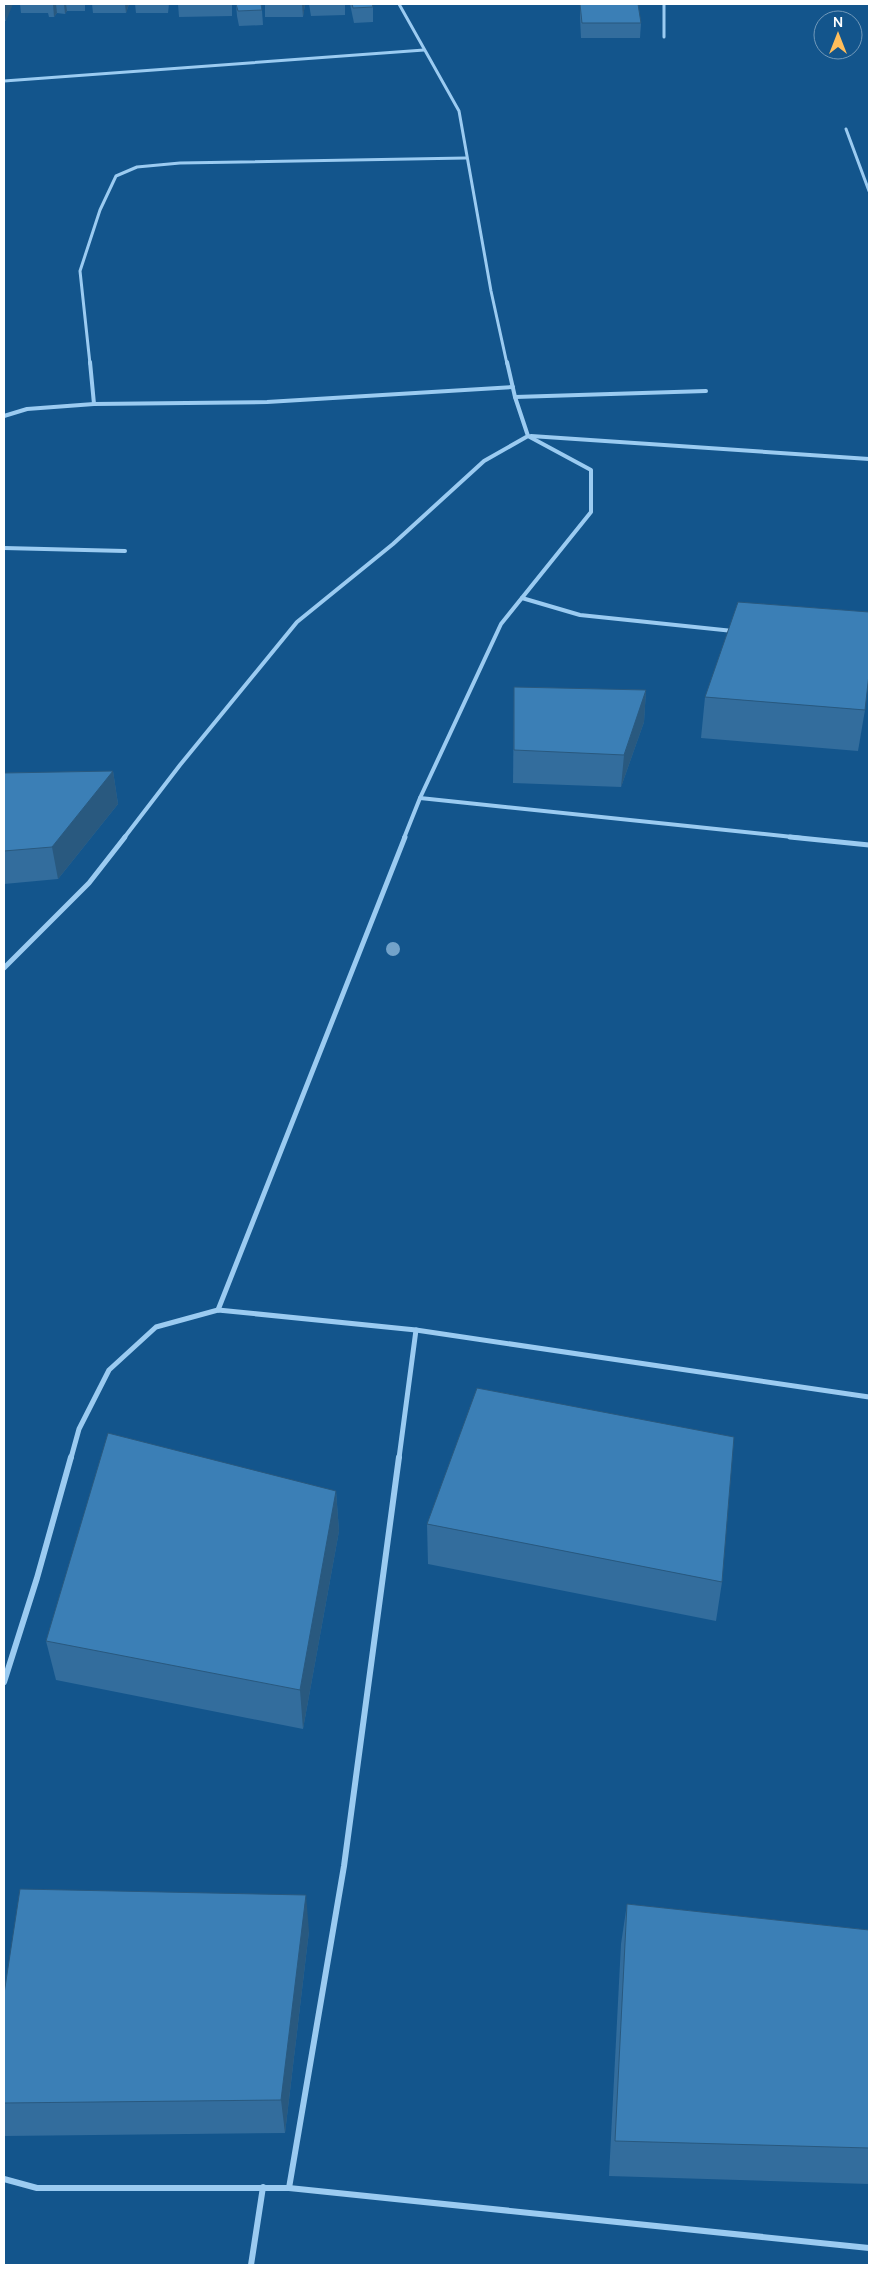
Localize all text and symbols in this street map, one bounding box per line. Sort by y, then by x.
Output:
north arrow [813,10,863,60]
text: N [833,12,843,31]

